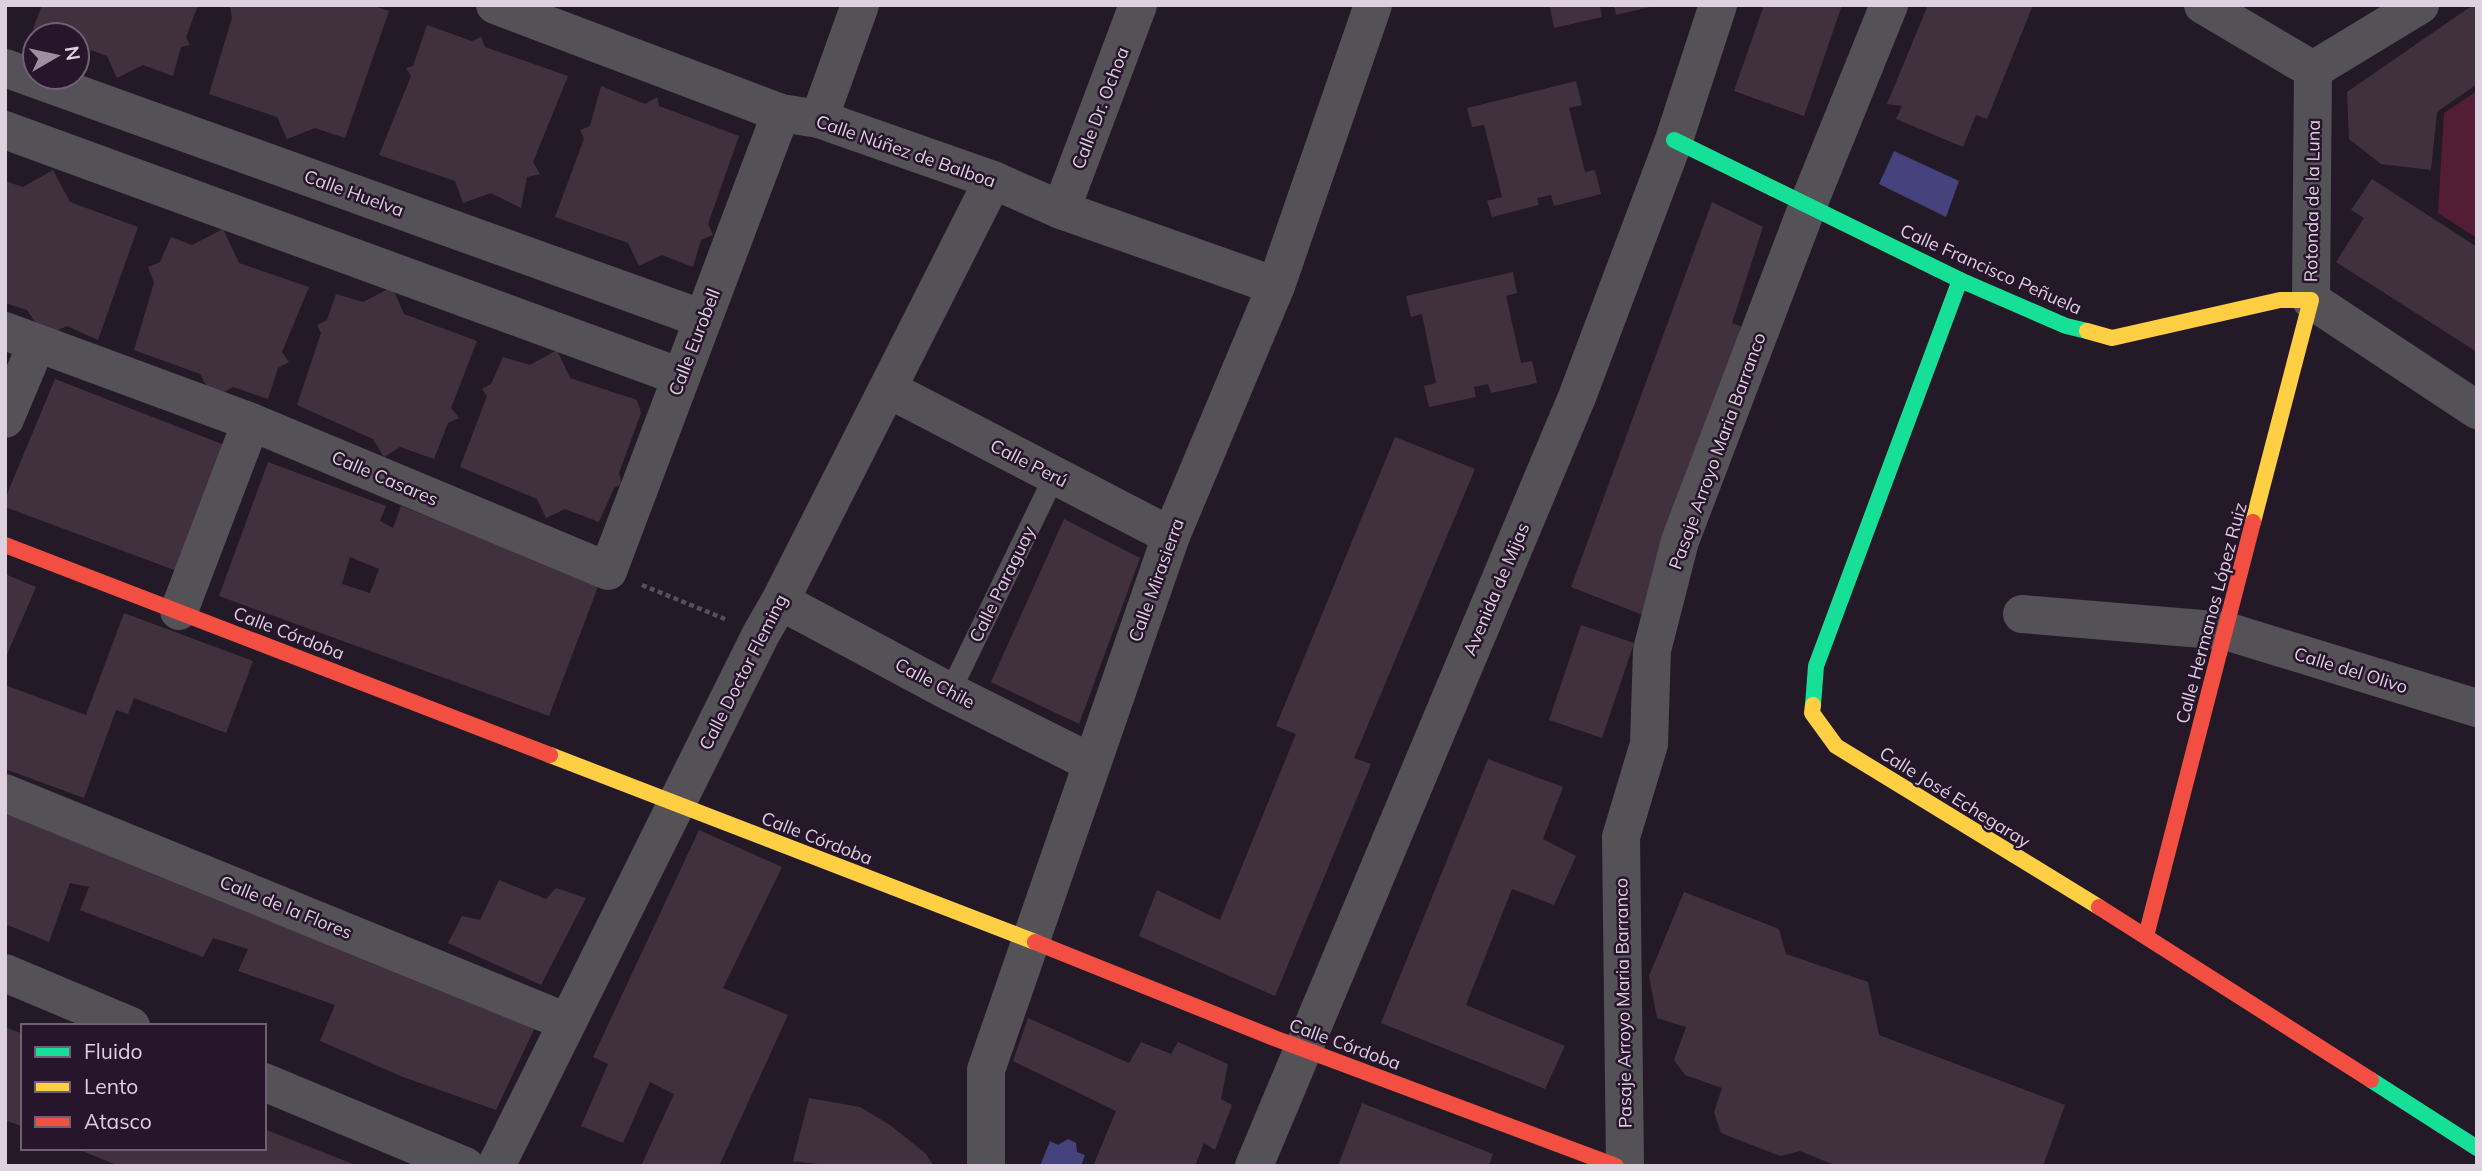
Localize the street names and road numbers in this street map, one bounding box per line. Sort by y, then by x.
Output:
street label: Calle Dr. Ochoa [1066,44,1134,172]
street label: Calle Núñez de Balboa [813,109,999,193]
street label: Rotonda de la Luna [2299,120,2325,282]
street label: Calle Huelva [301,164,407,222]
street label: Calle Francisco Peñuela [1897,219,2085,319]
street label: Calle Eurobell [663,285,725,399]
street label: Pasaje Arroyo Maria Barranco [1663,329,1771,573]
street label: Calle Perú [986,434,1072,492]
street label: Calle Casares [328,445,442,511]
street label: Calle Hermanos López Ruiz [2170,500,2252,726]
street label: Calle Mirasierra [1123,515,1189,645]
street label: Avenida de Mijas [1458,519,1534,659]
street label: Calle Paraguay [964,522,1040,646]
street label: Calle Doctor Fleming [694,590,792,754]
street label: Calle Córdoba [230,601,348,665]
street label: Calle del Olivo [2291,642,2411,698]
street label: Calle Chile [891,652,979,714]
street label: Calle José Echegaray [1875,741,2035,853]
street label: Calle Córdoba [758,806,876,870]
street label: Calle de la Flores [216,870,356,944]
street label: Pasaje Arroyo Maria Barranco [1609,878,1637,1128]
street label: Calle Córdoba [1286,1013,1404,1075]

